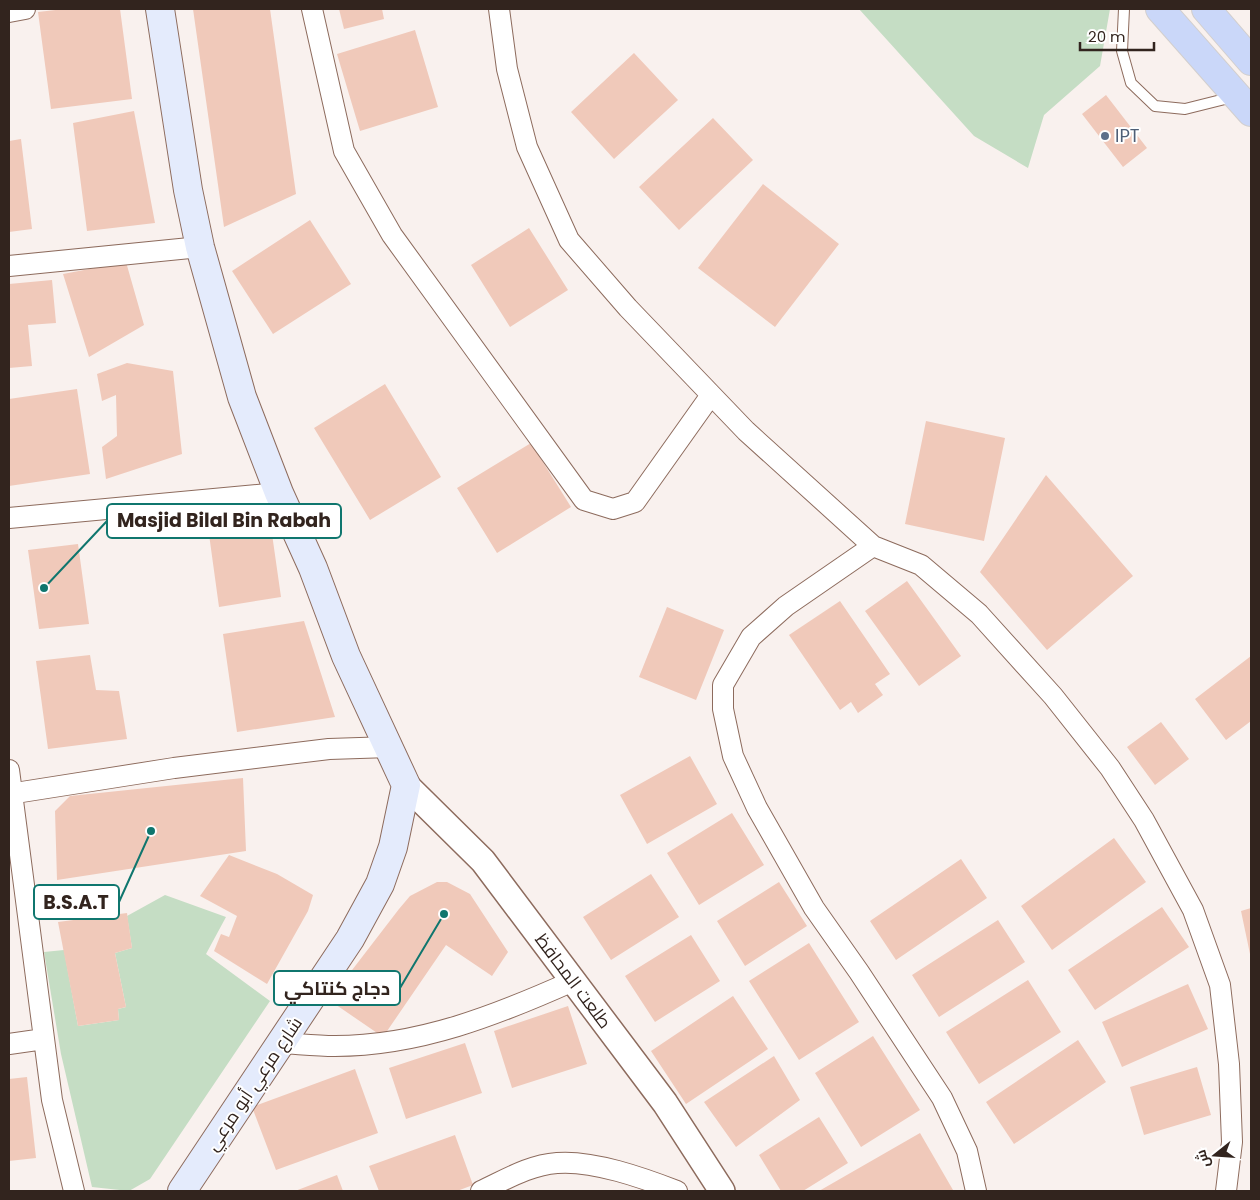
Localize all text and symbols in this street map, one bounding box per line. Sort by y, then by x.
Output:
scale bar [1080,20,1154,52]
text: 20 m [1088,26,1126,47]
place label: IPT [1115,123,1140,148]
marker: IPT [1099,130,1111,142]
callout: Masjid Bilal Bin Rabah [107,504,341,538]
text: Masjid Bilal Bin Rabah [117,507,331,534]
callout: B.S.A.T [34,885,119,919]
text: B.S.A.T [43,889,109,916]
street label: طلعت المحافظ [529,928,617,1033]
callout: دجاج كنتاكي [274,971,400,1005]
text: دجاج كنتاكي [284,975,390,1004]
street label: شارع مرعي أبو مرعي [199,1012,309,1157]
north arrow [1190,1130,1240,1180]
text: ش [1190,1147,1215,1170]

